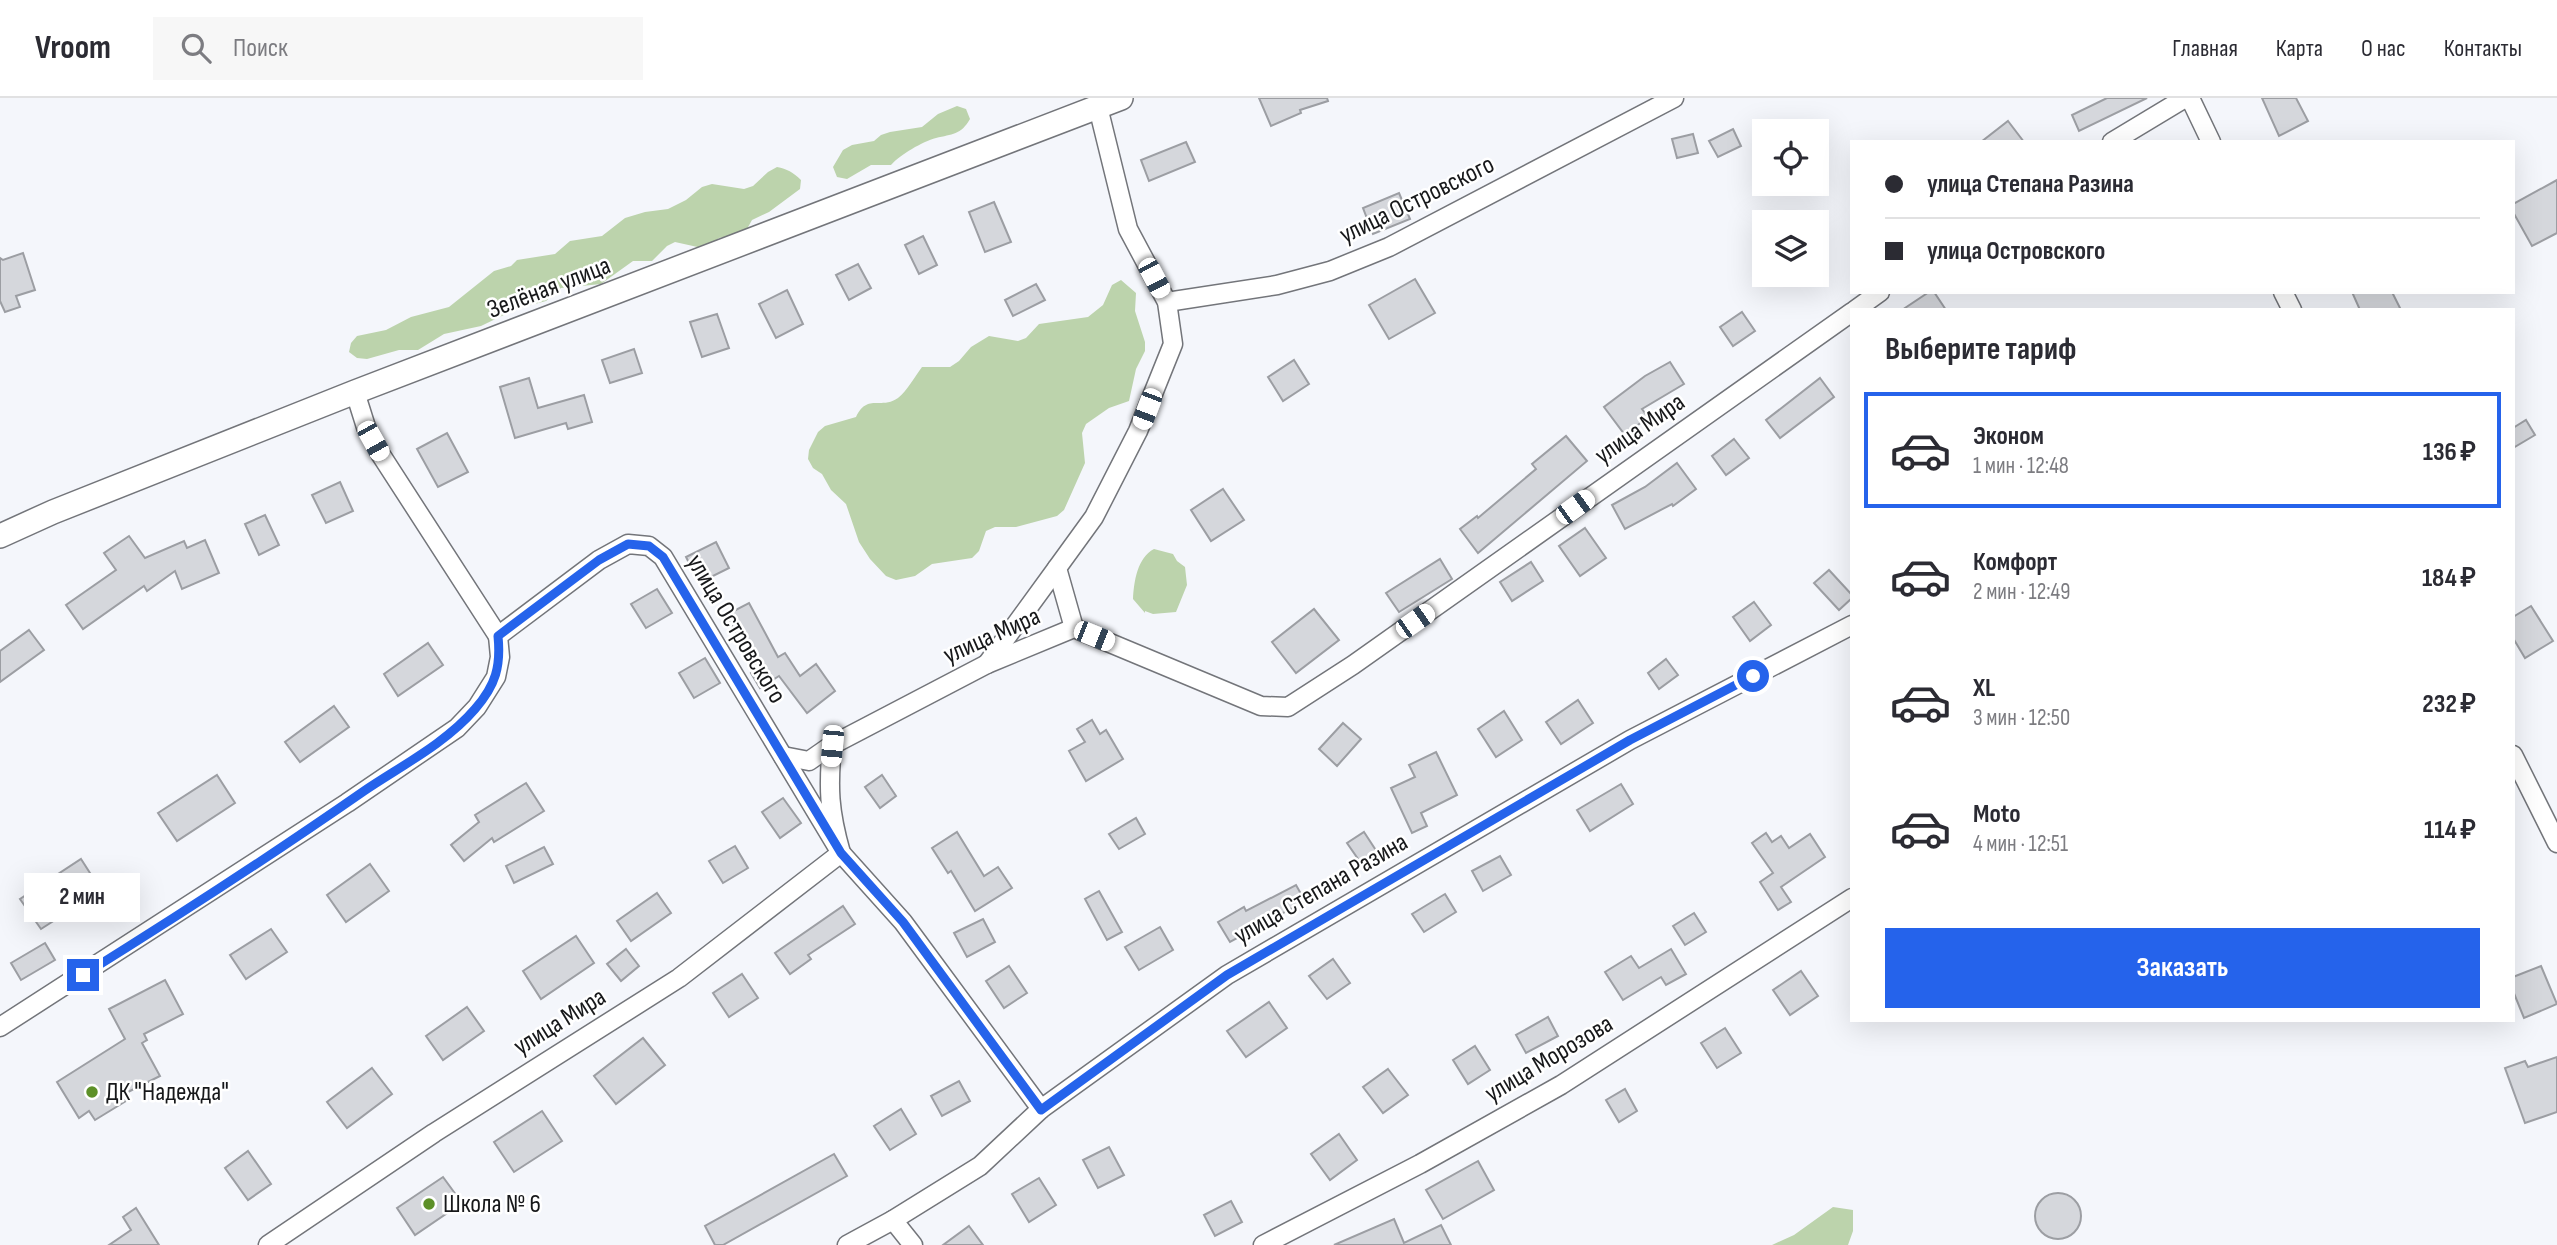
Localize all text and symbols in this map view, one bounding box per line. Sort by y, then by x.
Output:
search box [153,17,643,80]
text: Vroom [35,28,111,68]
icon: search [177,29,215,67]
text: Поиск [233,33,288,64]
text: Главная [2172,34,2238,63]
text: Карта [2276,34,2323,63]
text: О нас [2361,34,2406,63]
text: Контакты [2444,34,2522,63]
map controls [1752,119,1829,287]
button: locate [1752,119,1829,196]
street label: улица Островского [1335,149,1499,251]
text: улица Степана Разина [1927,169,2134,200]
button: layers [1752,210,1829,287]
text: улица Островского [1927,236,2105,267]
street label: Зелёная улица [483,250,615,326]
car [1135,255,1174,301]
text: Выберите тариф [1885,330,2076,369]
car [1130,386,1165,432]
street label: улица Мира [1589,387,1691,471]
car [354,418,393,464]
icon: car [1889,419,1952,482]
text: Эконом [1973,421,2044,452]
text: 136 ₽ [2423,437,2476,468]
text: 1 мин · 12:48 [1973,452,2069,480]
car [1552,486,1599,528]
icon: car [1889,545,1952,608]
text: Комфорт [1973,547,2057,578]
street label: улица Островского [679,549,793,709]
text: 184 ₽ [2422,563,2476,594]
text: 2 мин · 12:49 [1973,578,2070,606]
car [1392,600,1439,642]
street label: улица Мира [939,601,1045,671]
car [1071,618,1118,654]
route start [1737,660,1769,692]
icon: car [1889,671,1952,734]
text: XL [1973,673,1995,704]
text: 232 ₽ [2422,689,2476,720]
text: 3 мин · 12:50 [1973,704,2070,732]
car [820,724,845,768]
icon: car [1889,797,1952,860]
text: Moto [1973,799,2021,830]
text: 114 ₽ [2424,815,2476,846]
street label: улица Степана Разина [1229,827,1413,951]
text: 4 мин · 12:51 [1973,830,2068,858]
callout: 2 мин [25,874,141,922]
text: 2 мин [59,883,105,911]
button: Заказать [1885,928,2480,1008]
route end [67,959,99,991]
street label: улица Мира [508,982,612,1062]
street label: улица Морозова [1479,1009,1619,1109]
place label: ДК "Надежда" [106,1077,229,1108]
marker: ДК "Надежда" [84,1084,100,1100]
place label: Школа № 6 [443,1189,541,1220]
marker: Школа № 6 [421,1196,437,1212]

